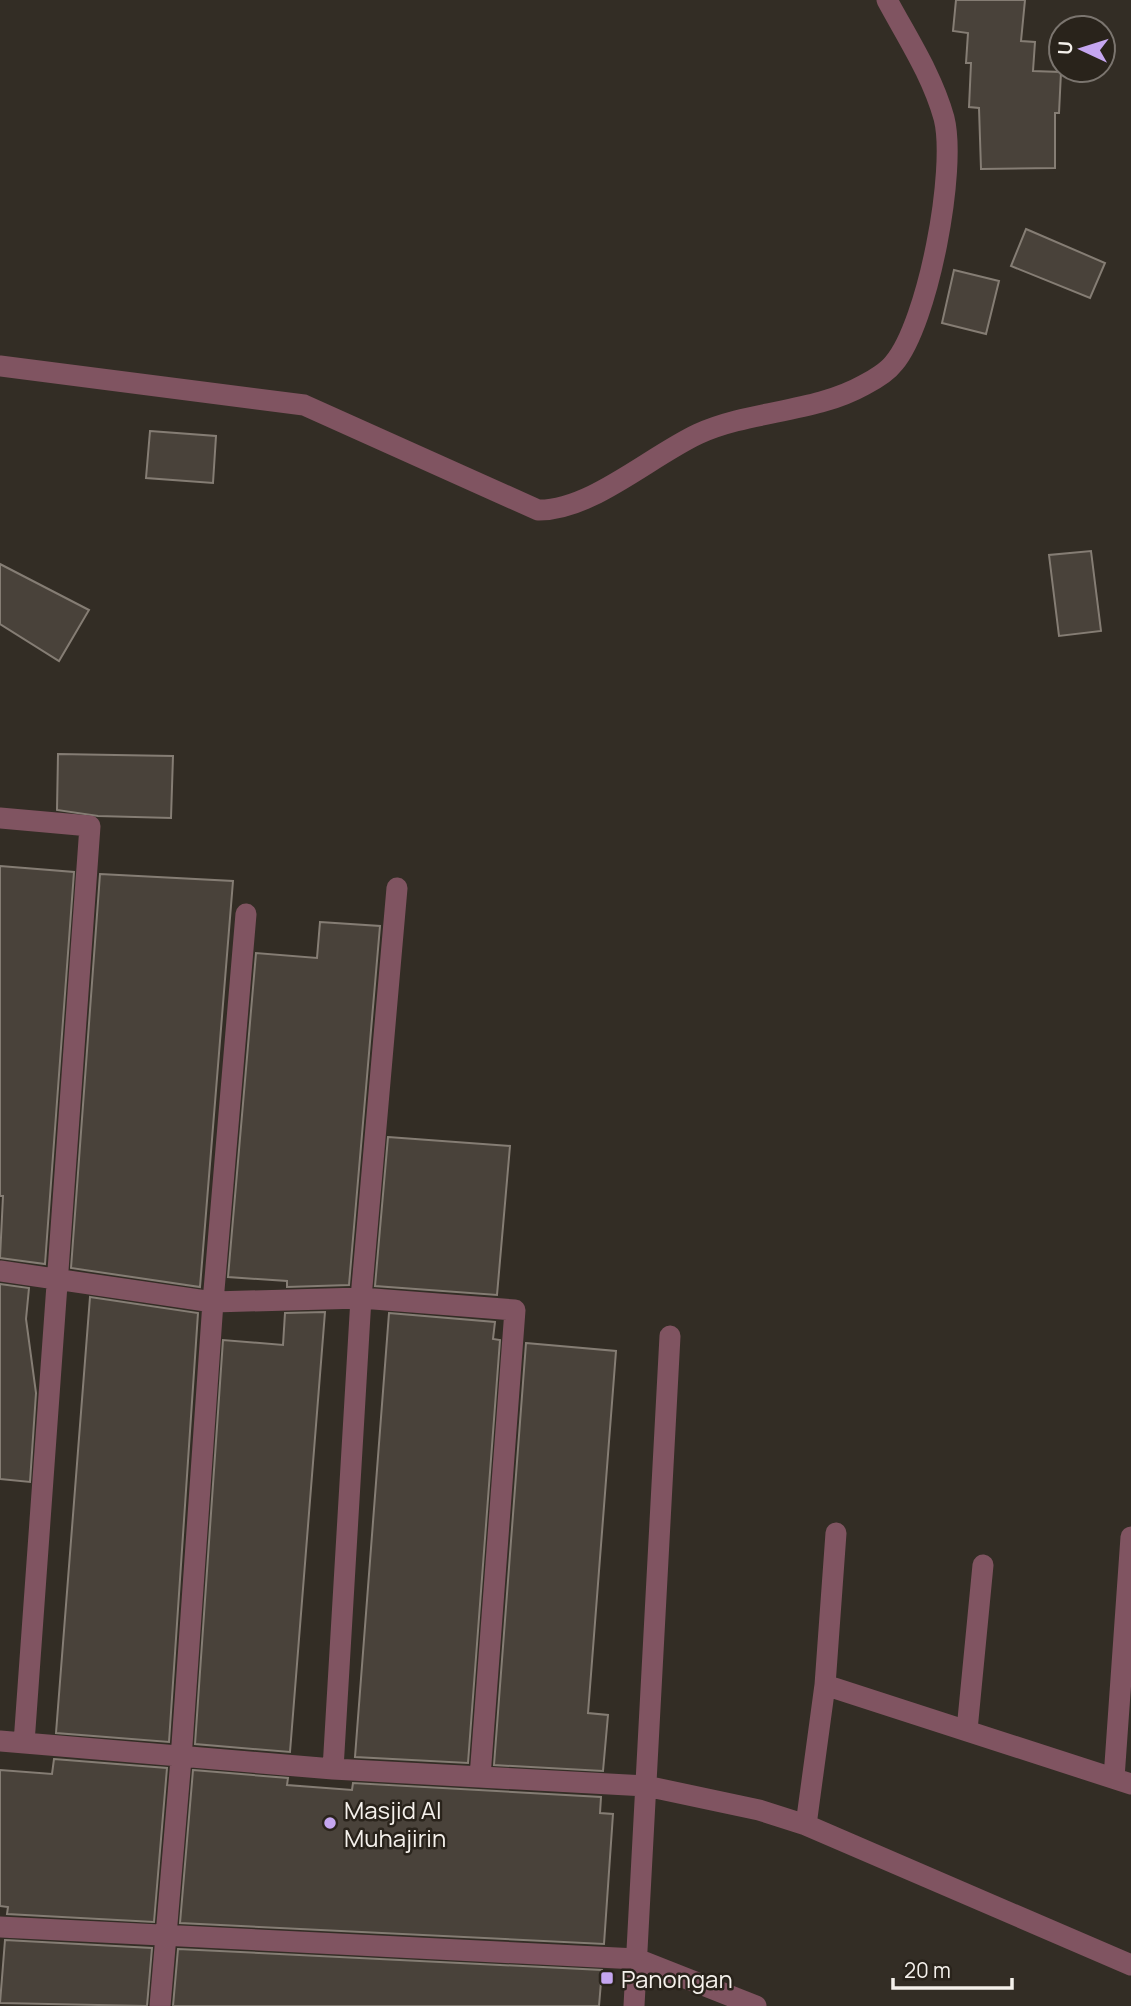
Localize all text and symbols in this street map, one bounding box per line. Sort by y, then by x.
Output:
north arrow [1047,14,1117,84]
text: U [1052,40,1078,56]
place label: Masjid Al Muhajirin [344,1793,446,1854]
marker: Masjid Al Muhajirin [322,1815,338,1831]
scale bar [893,1946,1012,1990]
text: 20 m [904,1956,951,1984]
place label: Panongan [621,1962,733,1995]
marker: Panongan [599,1970,615,1986]

